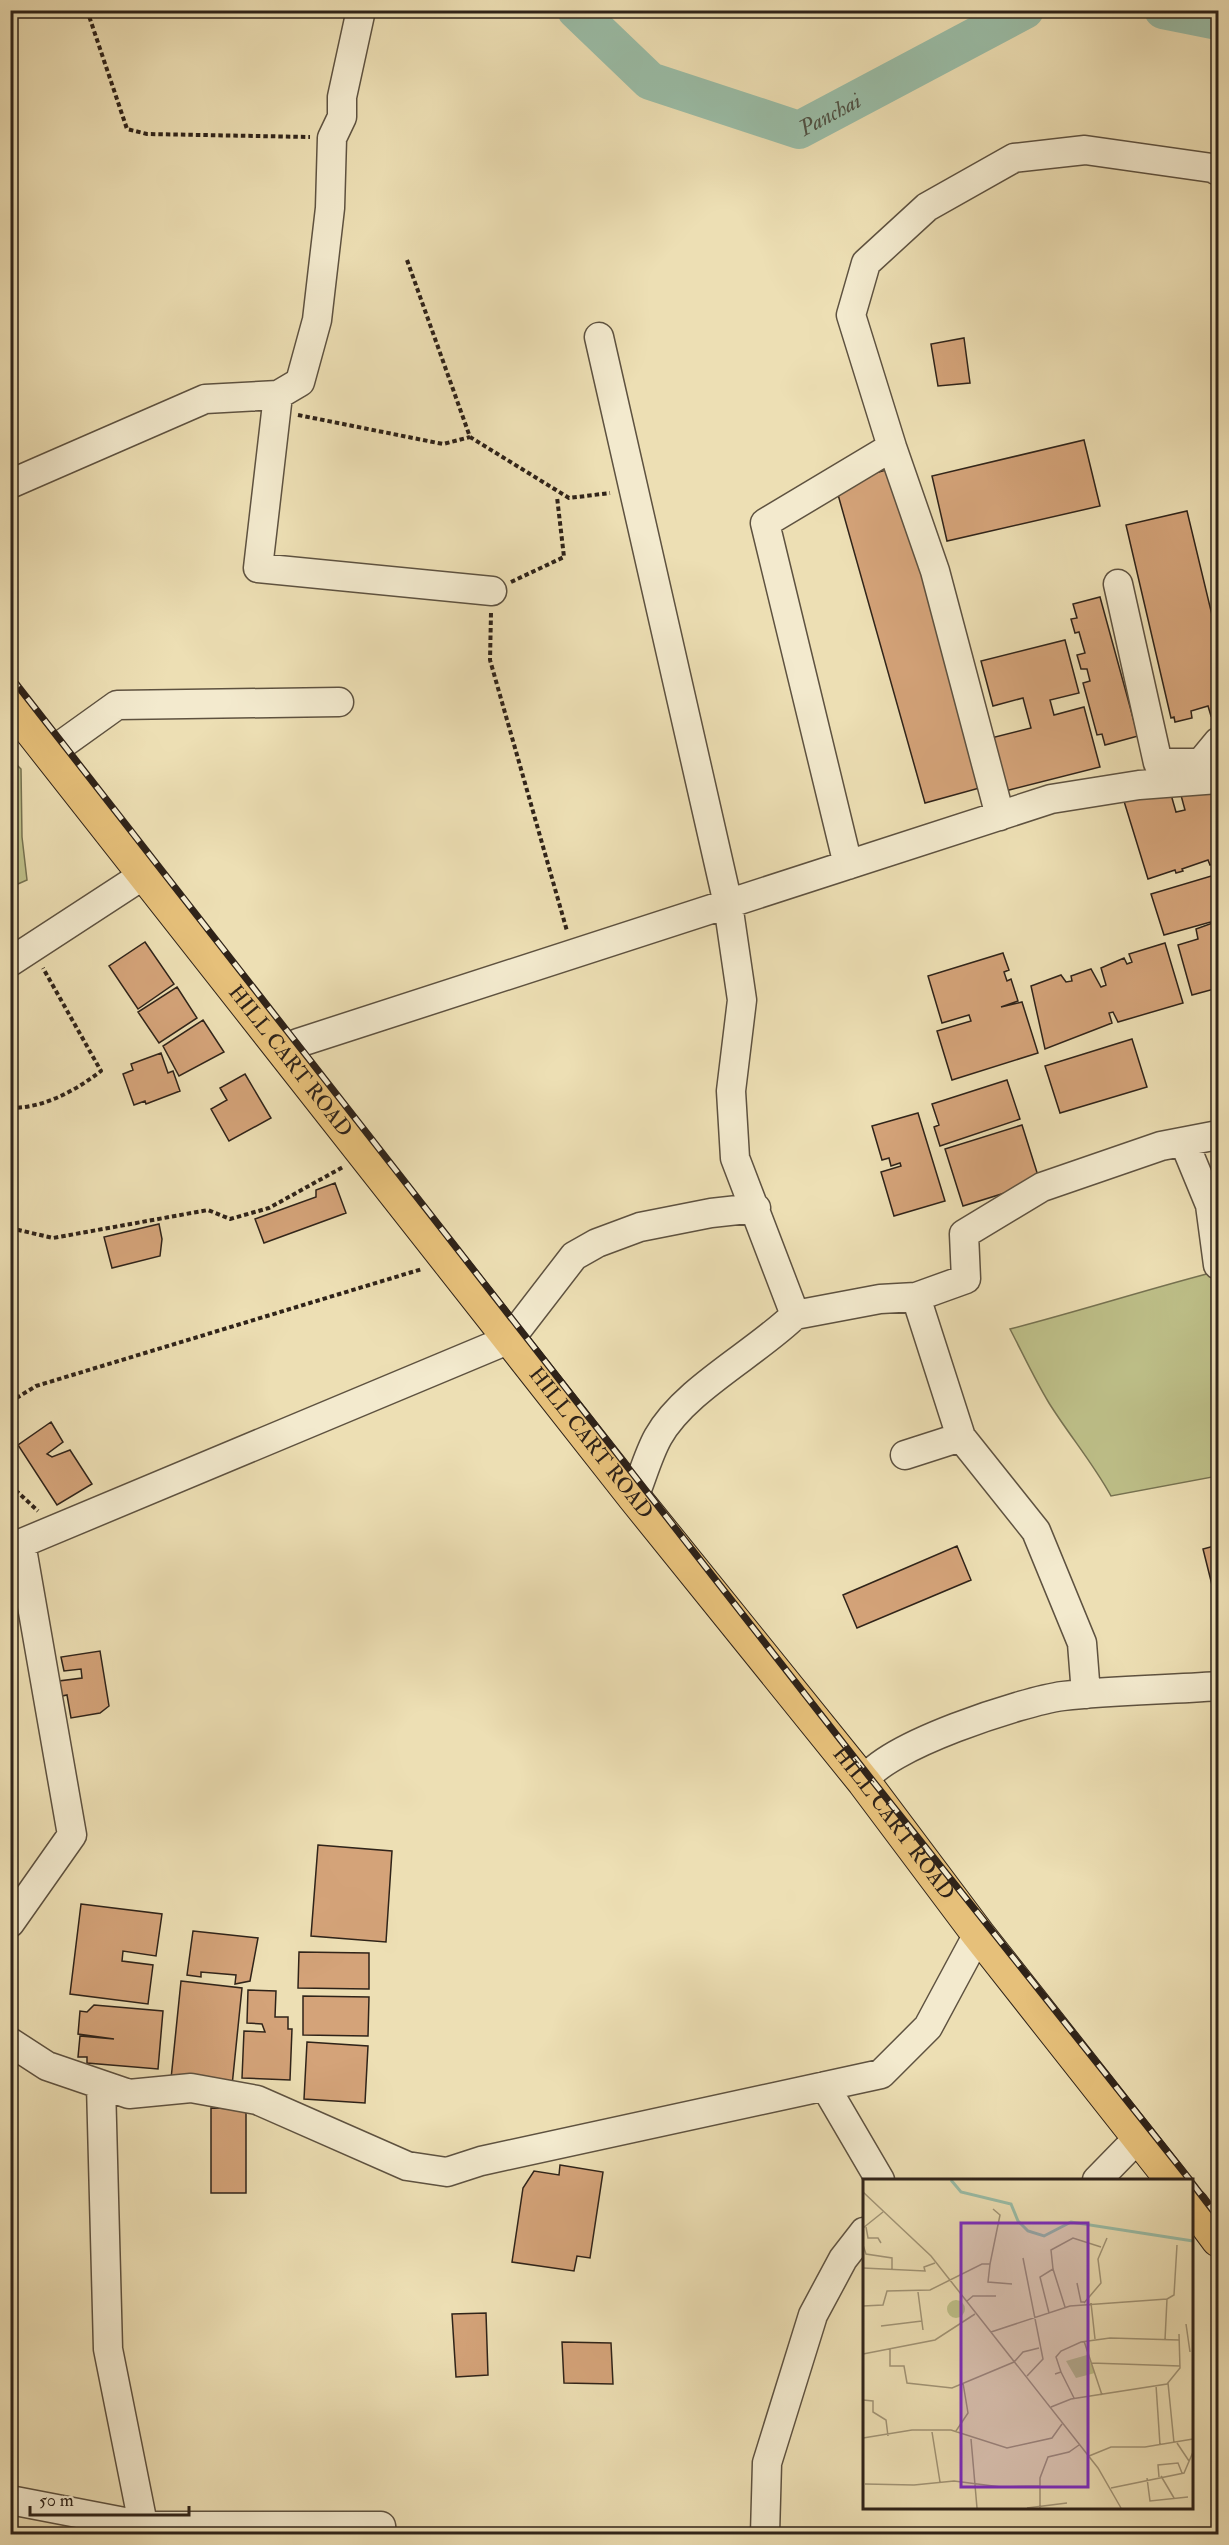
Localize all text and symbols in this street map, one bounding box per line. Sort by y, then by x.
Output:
water label: Panchai [793,87,866,143]
street label: HILL CART ROAD [222,980,358,1142]
street label: HILL CART ROAD [523,1362,659,1524]
street label: HILL CART ROAD [827,1741,961,1905]
inset map [863,2179,1193,2509]
scale bar [30,2479,189,2517]
text: 50 m [39,2489,74,2512]

